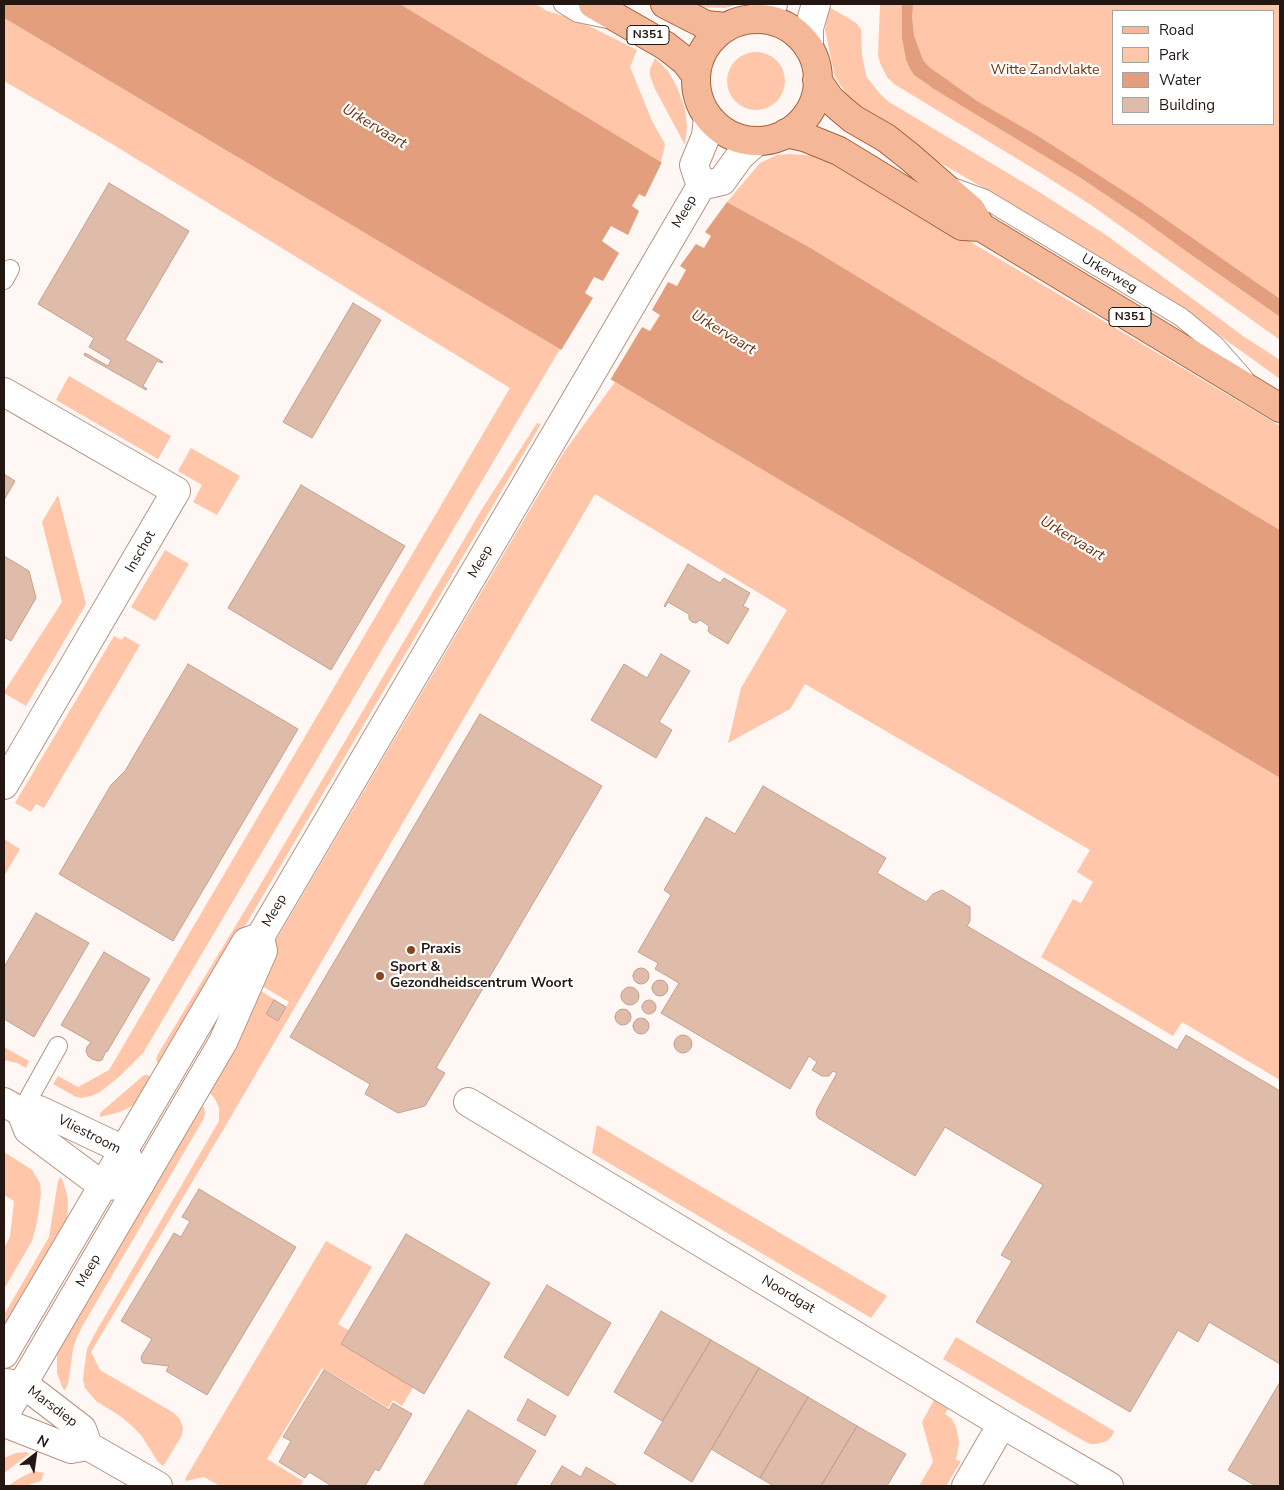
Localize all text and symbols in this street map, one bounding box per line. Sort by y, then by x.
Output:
legend [1112,10,1274,125]
text: Road [1159,20,1194,40]
road number: N351 [627,26,669,44]
text: Park [1159,45,1189,65]
park label: Witte Zandvlakte [991,63,1099,79]
text: Water [1159,70,1201,90]
text: Building [1159,95,1215,115]
water label: Urkervaart [339,101,409,153]
street label: Meep [669,193,701,231]
street label: Urkerweg [1078,251,1140,297]
water label: Urkervaart [688,307,758,359]
road number: N351 [1109,308,1151,326]
water label: Urkervaart [1037,513,1107,565]
street label: Inschot [122,528,160,576]
street label: Meep [465,543,497,581]
street label: Meep [259,892,291,930]
place label: Praxis [421,942,461,958]
marker: Praxis [405,944,417,956]
place label: Sport & Gezondheidscentrum Woort [390,960,573,992]
marker: Sport & Gezondheidscentrum Woort [374,970,386,982]
street label: Vliestroom [55,1112,123,1158]
street label: Meep [73,1252,105,1290]
street label: Noordgat [758,1272,818,1318]
street label: Marsdiep [24,1383,80,1431]
north arrow [10,1430,60,1480]
text: N [33,1431,52,1452]

